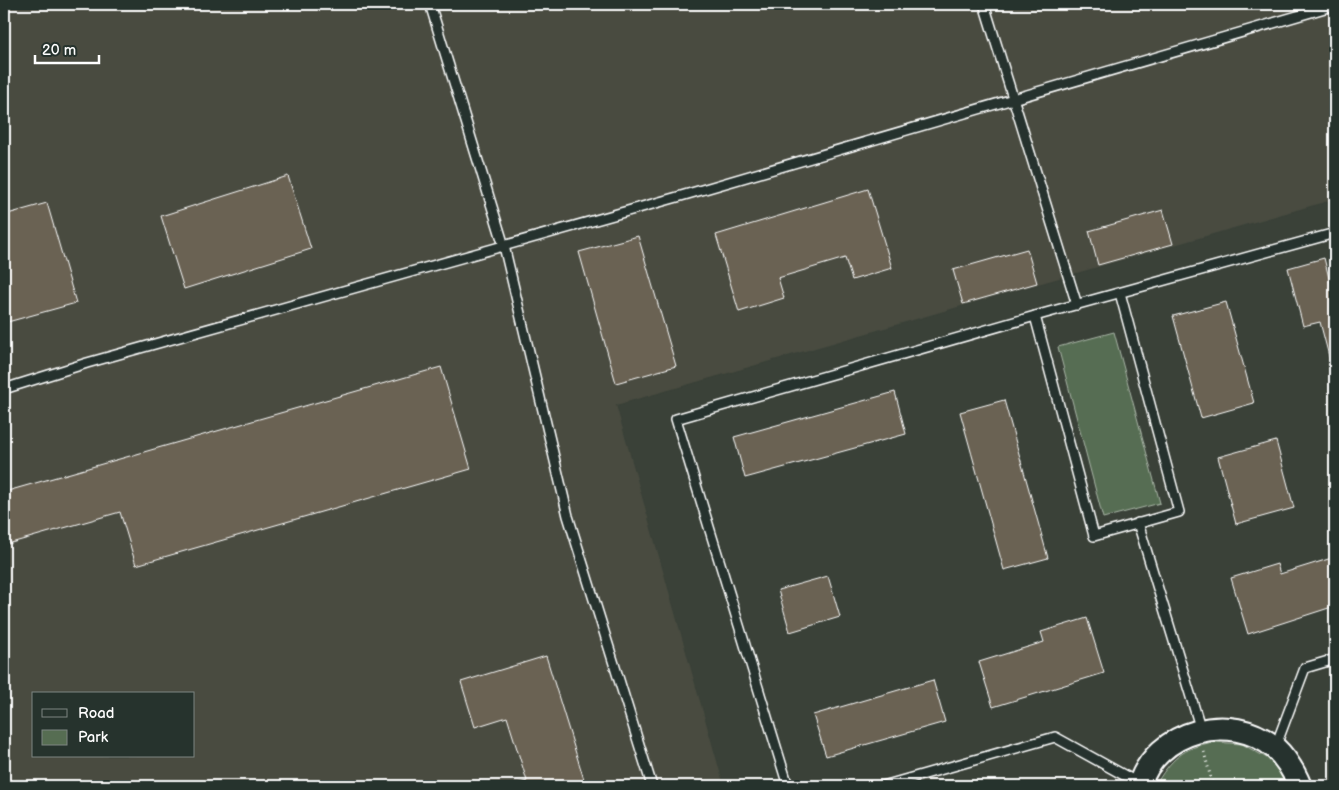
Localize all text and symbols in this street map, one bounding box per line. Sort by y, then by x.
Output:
scale bar [35,32,99,64]
text: 20 m [42,41,76,60]
legend [32,692,195,758]
text: Road [78,704,114,723]
text: Park [78,728,109,747]

